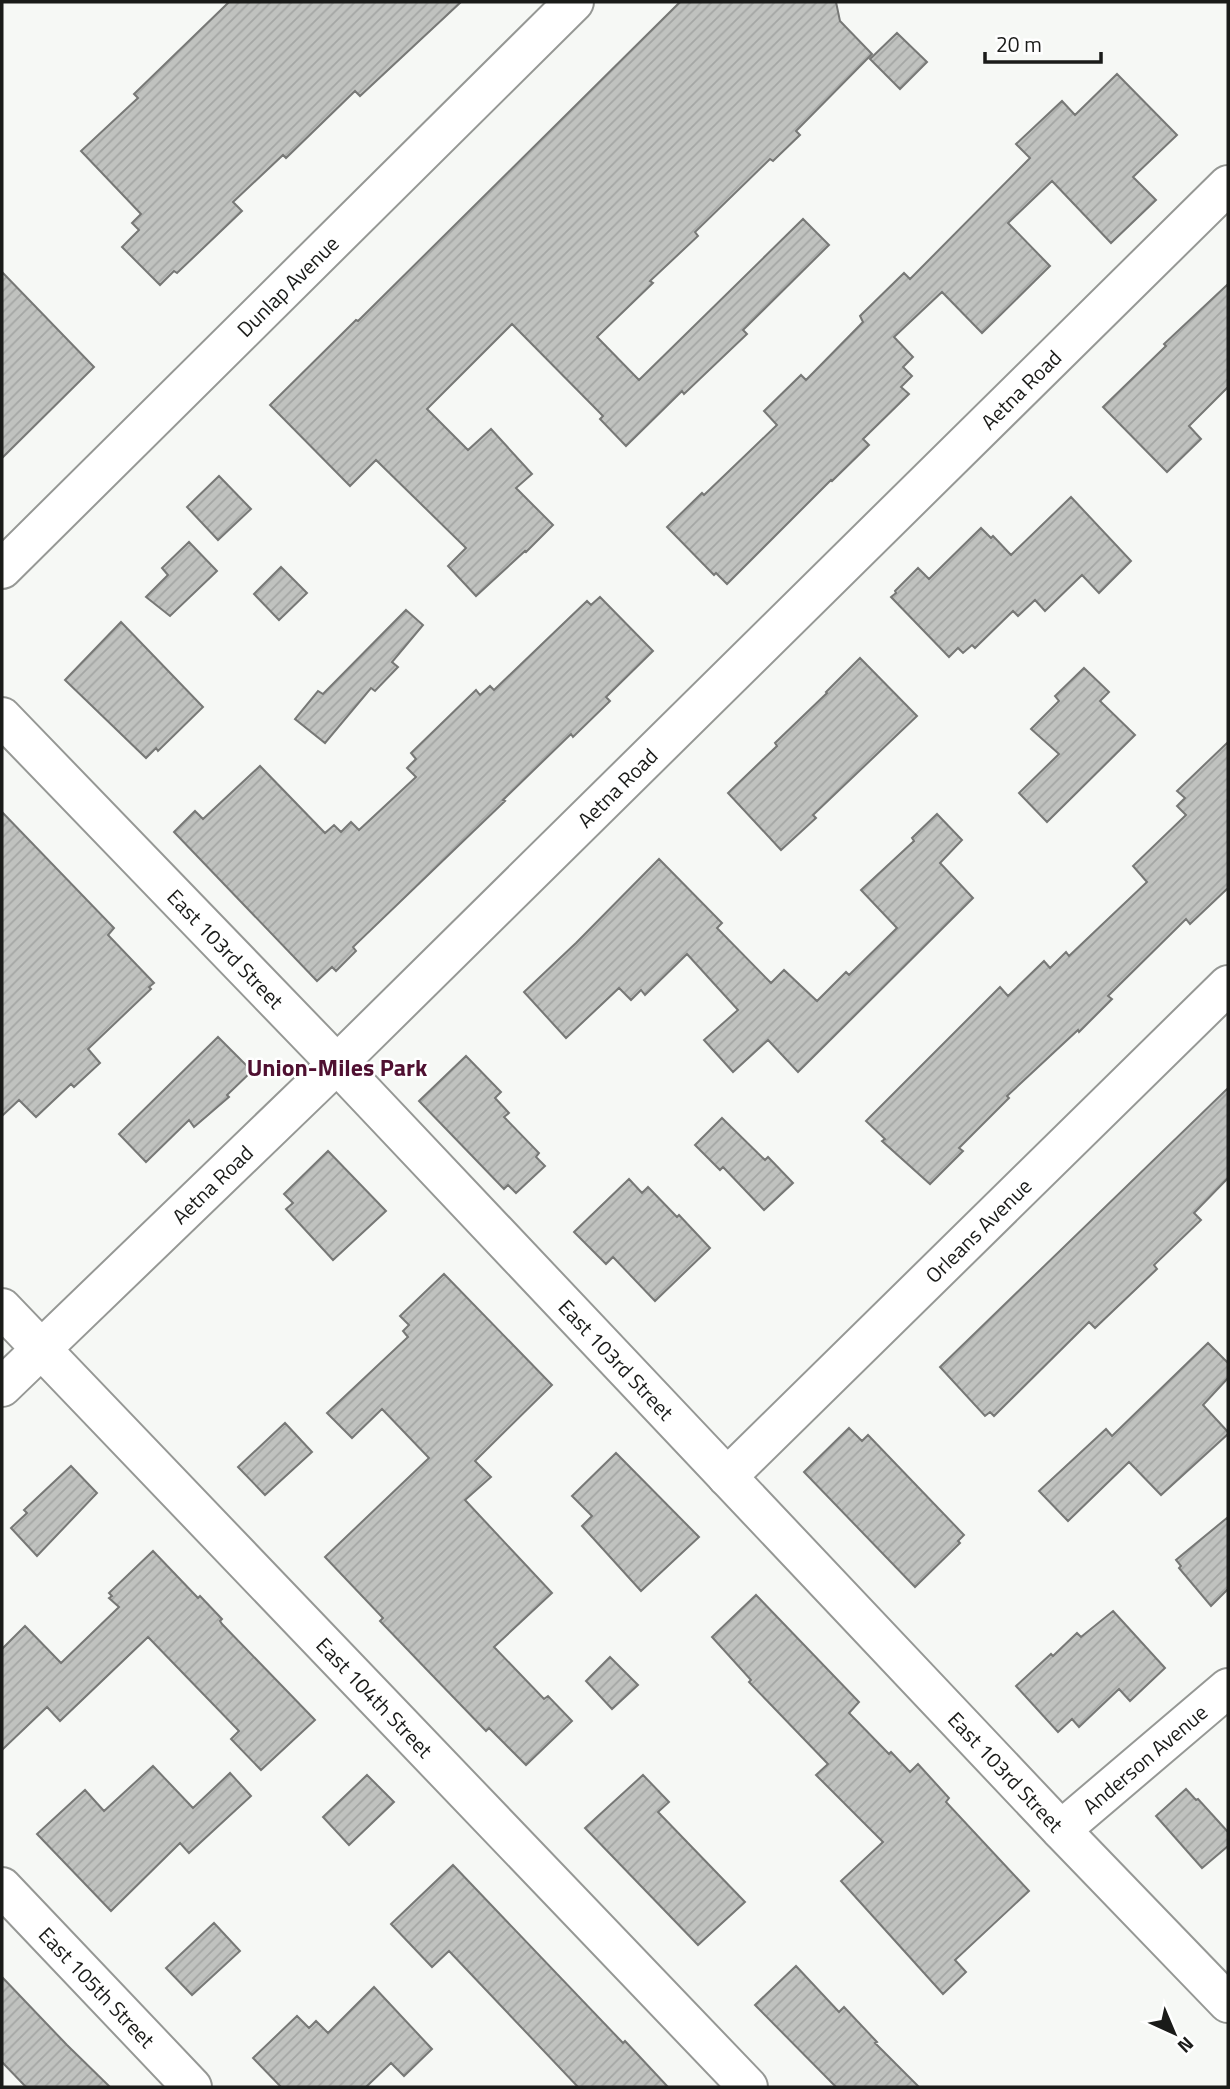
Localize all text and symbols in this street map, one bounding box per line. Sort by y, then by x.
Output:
scale bar [985,21,1100,65]
text: 20 m [996,28,1042,60]
street label: Dunlap Avenue [229,228,346,344]
street label: Aetna Road [973,342,1068,437]
street label: Aetna Road [570,740,665,835]
street label: East 103rd Street [160,881,292,1016]
district label: Union-Miles Park [247,1049,428,1085]
street label: Aetna Road [164,1137,260,1231]
street label: Orleans Avenue [918,1170,1039,1290]
street label: East 103rd Street [551,1292,682,1428]
street label: East 104th Street [309,1630,441,1765]
street label: Anderson Avenue [1075,1696,1214,1821]
street label: East 103rd Street [941,1704,1072,1840]
street label: East 105th Street [31,1919,163,2055]
north arrow [1139,1998,1209,2068]
text: N [1171,2031,1201,2061]

